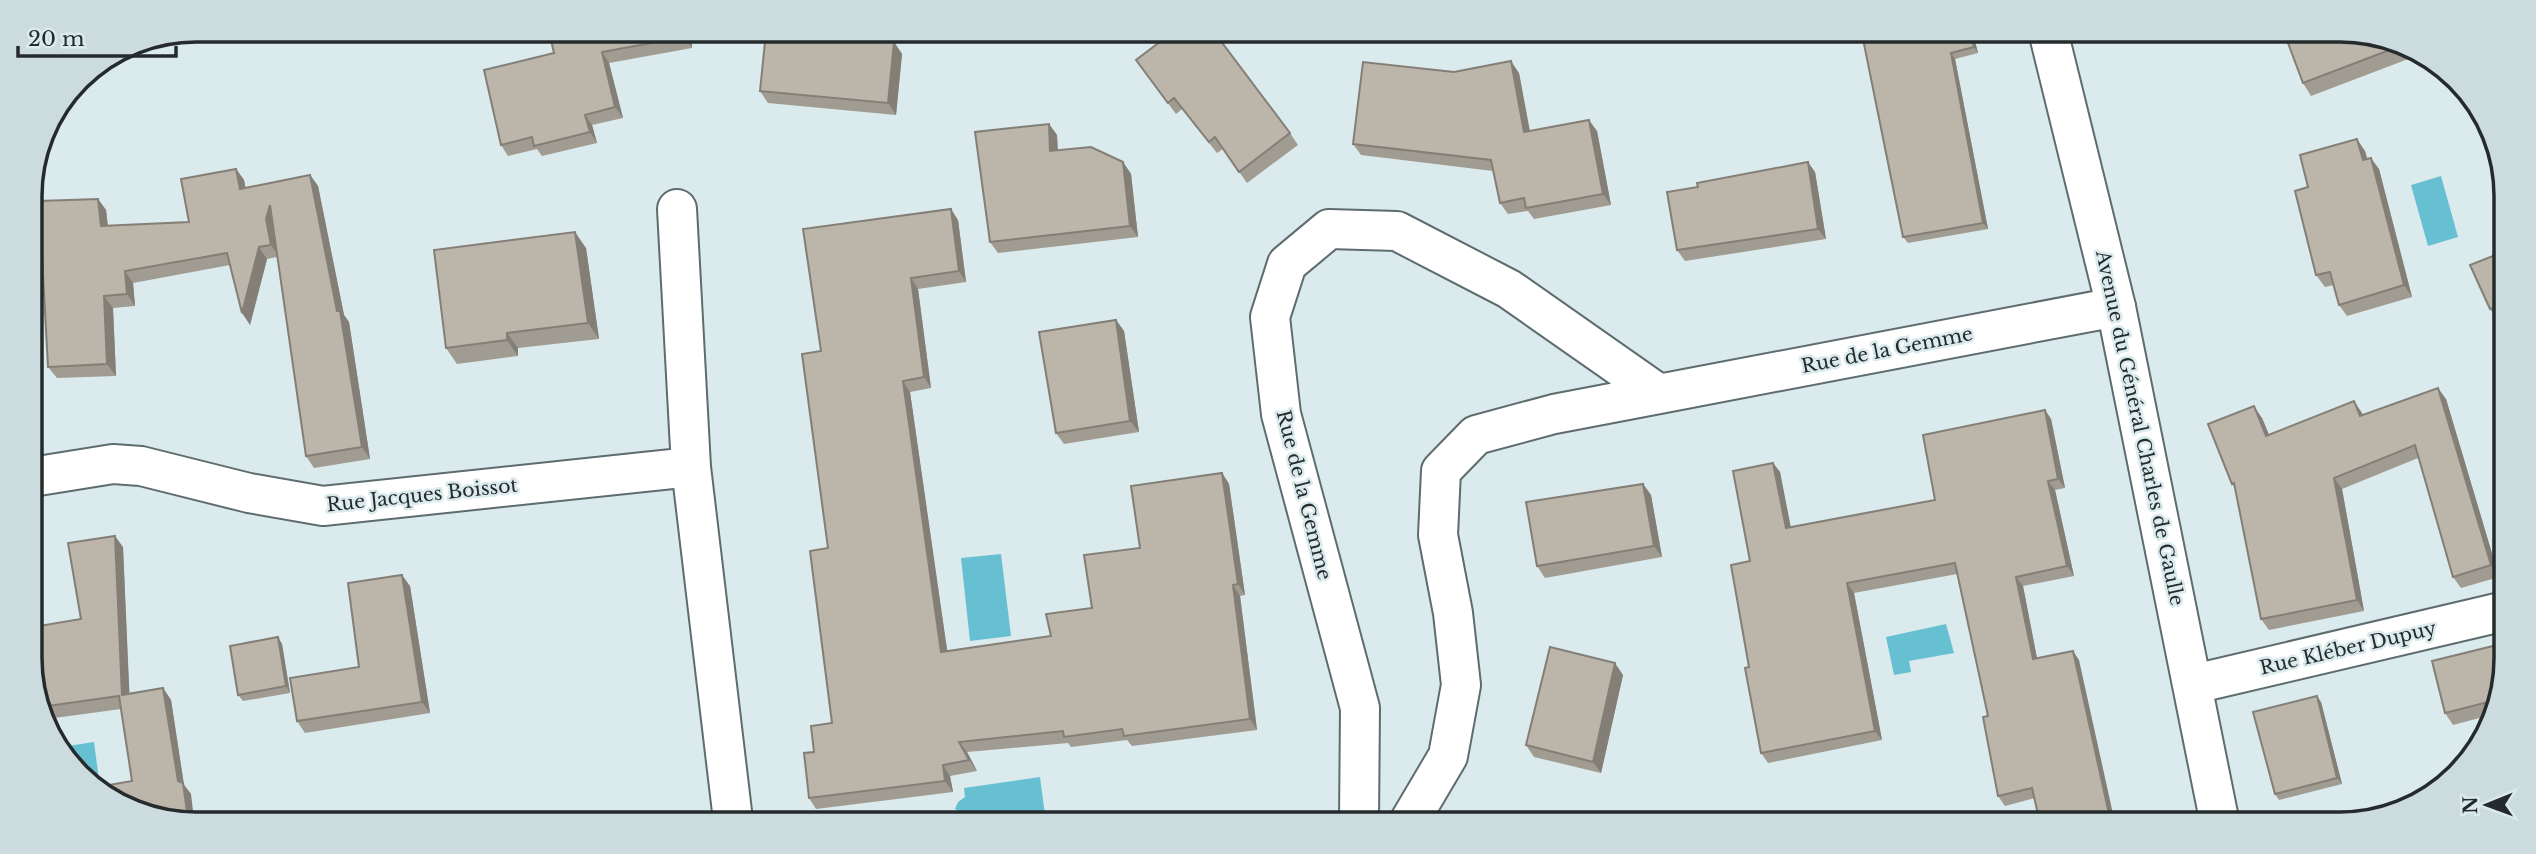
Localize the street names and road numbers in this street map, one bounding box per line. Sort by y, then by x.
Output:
street label: Avenue du Général Charles de Gaulle [2091,247,2189,608]
street label: Rue de la Gemme [1799,322,1975,378]
street label: Rue de la Gemme [1272,408,1336,582]
street label: Rue Jacques Boissot [325,473,520,516]
street label: Rue Kléber Dupuy [2257,616,2439,680]

